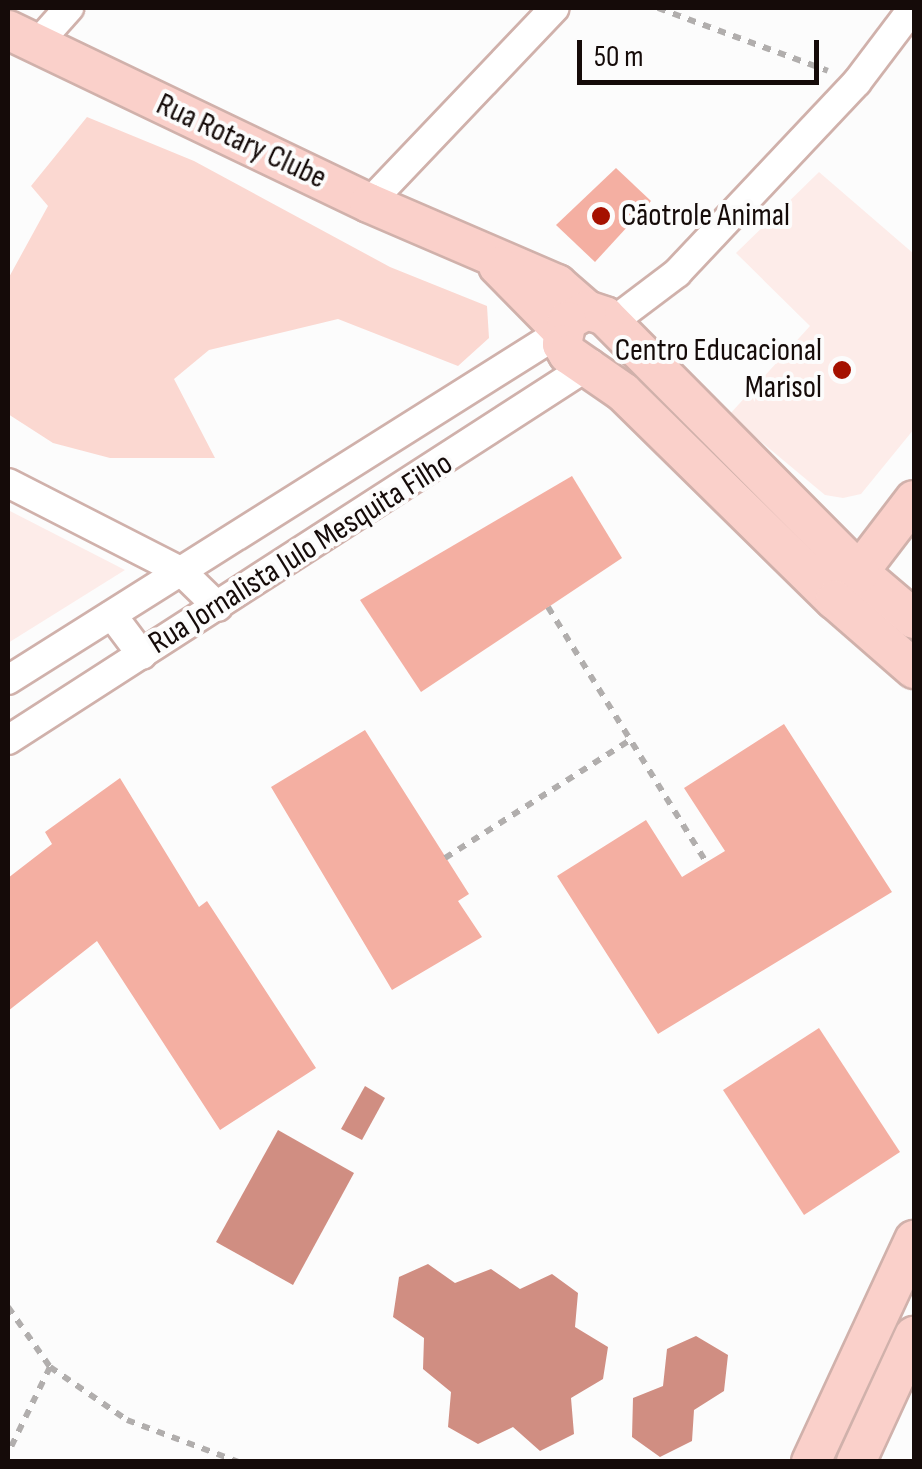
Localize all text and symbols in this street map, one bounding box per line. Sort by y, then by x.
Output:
scale bar [582,20,824,82]
text: 50 m [594,39,643,75]
street label: Rua Rotary Clube [150,86,332,198]
place label: Cãotrole Animal [621,197,790,235]
marker: Cãotrole Animal [590,205,612,227]
place label: Centro Educacional Marisol [615,333,822,408]
marker: Centro Educacional Marisol [831,359,853,381]
street label: Rua Jornalista Julo Mesquita Filho [142,445,460,663]

